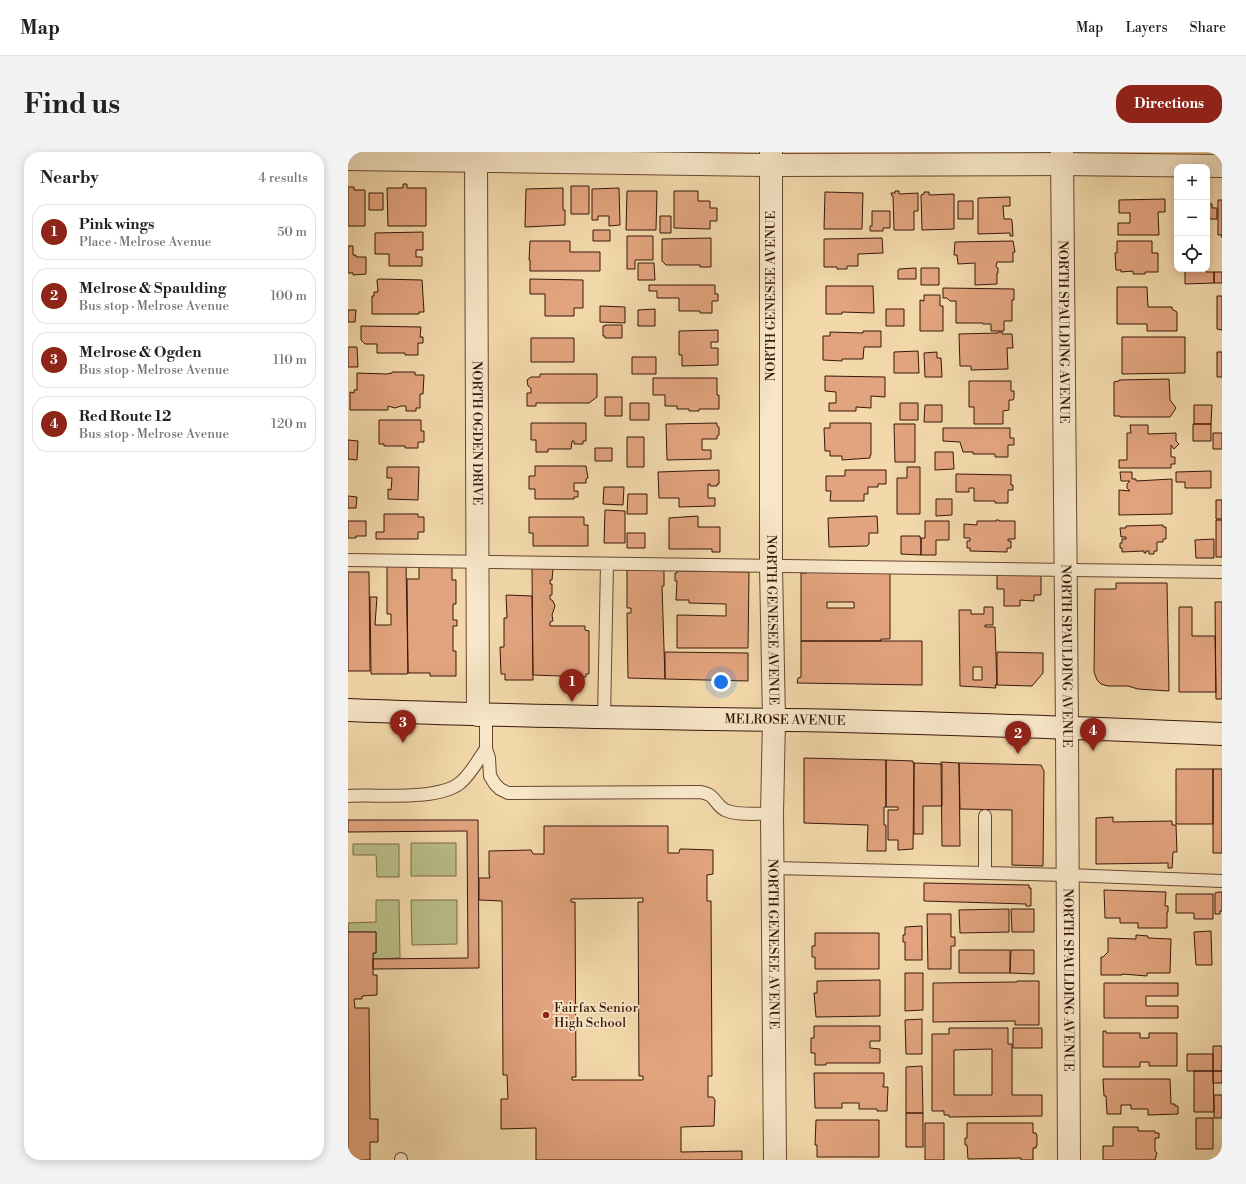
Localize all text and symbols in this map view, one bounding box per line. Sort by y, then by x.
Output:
text: Map [20,16,60,40]
text: Map [1076,19,1103,37]
text: Layers [1125,19,1168,37]
text: Share [1190,19,1226,37]
button: Directions [1116,85,1222,123]
text: Find us [24,87,120,122]
map controls [1174,164,1210,272]
button: + [1174,164,1210,200]
text: Nearby [40,167,99,189]
text: 4 results [258,170,308,186]
button: − [1174,200,1210,236]
street label: NORTH GENESEE AVENUE [763,211,779,381]
text: Pink wings [79,215,154,234]
text: 1 [51,224,57,240]
text: 50 m [277,224,307,240]
text: Place · Melrose Avenue [79,234,211,250]
button: locate [1174,236,1210,272]
street label: NORTH SPAULDING AVENUE [1055,240,1072,424]
text: Melrose & Spaulding [79,279,226,298]
text: 2 [50,288,58,304]
text: 100 m [271,288,307,304]
text: Bus stop · Melrose Avenue [79,298,229,314]
text: Melrose & Ogden [79,343,202,362]
text: 3 [50,352,58,368]
text: 110 m [273,352,307,368]
street label: NORTH OGDEN DRIVE [469,361,485,505]
text: Bus stop · Melrose Avenue [79,362,229,378]
text: Red Route 12 [79,407,171,426]
text: 4 [50,416,58,432]
text: 120 m [271,416,307,432]
text: Bus stop · Melrose Avenue [79,426,229,442]
street label: NORTH GENESEE AVENUE [763,535,782,705]
street label: NORTH SPAULDING AVENUE [1058,564,1075,748]
pin: 1 [559,669,585,702]
your location [711,672,731,692]
pin: 3 [390,710,416,743]
street label: MELROSE AVENUE [724,711,846,729]
pin: 4 [1080,718,1106,751]
pin: 2 [1005,721,1031,754]
street label: NORTH GENESEE AVENUE [764,859,782,1029]
street label: NORTH SPAULDING AVENUE [1060,888,1077,1072]
place label: Fairfax Senior High School [554,1000,638,1031]
marker: Fairfax Senior High School [541,1010,551,1020]

